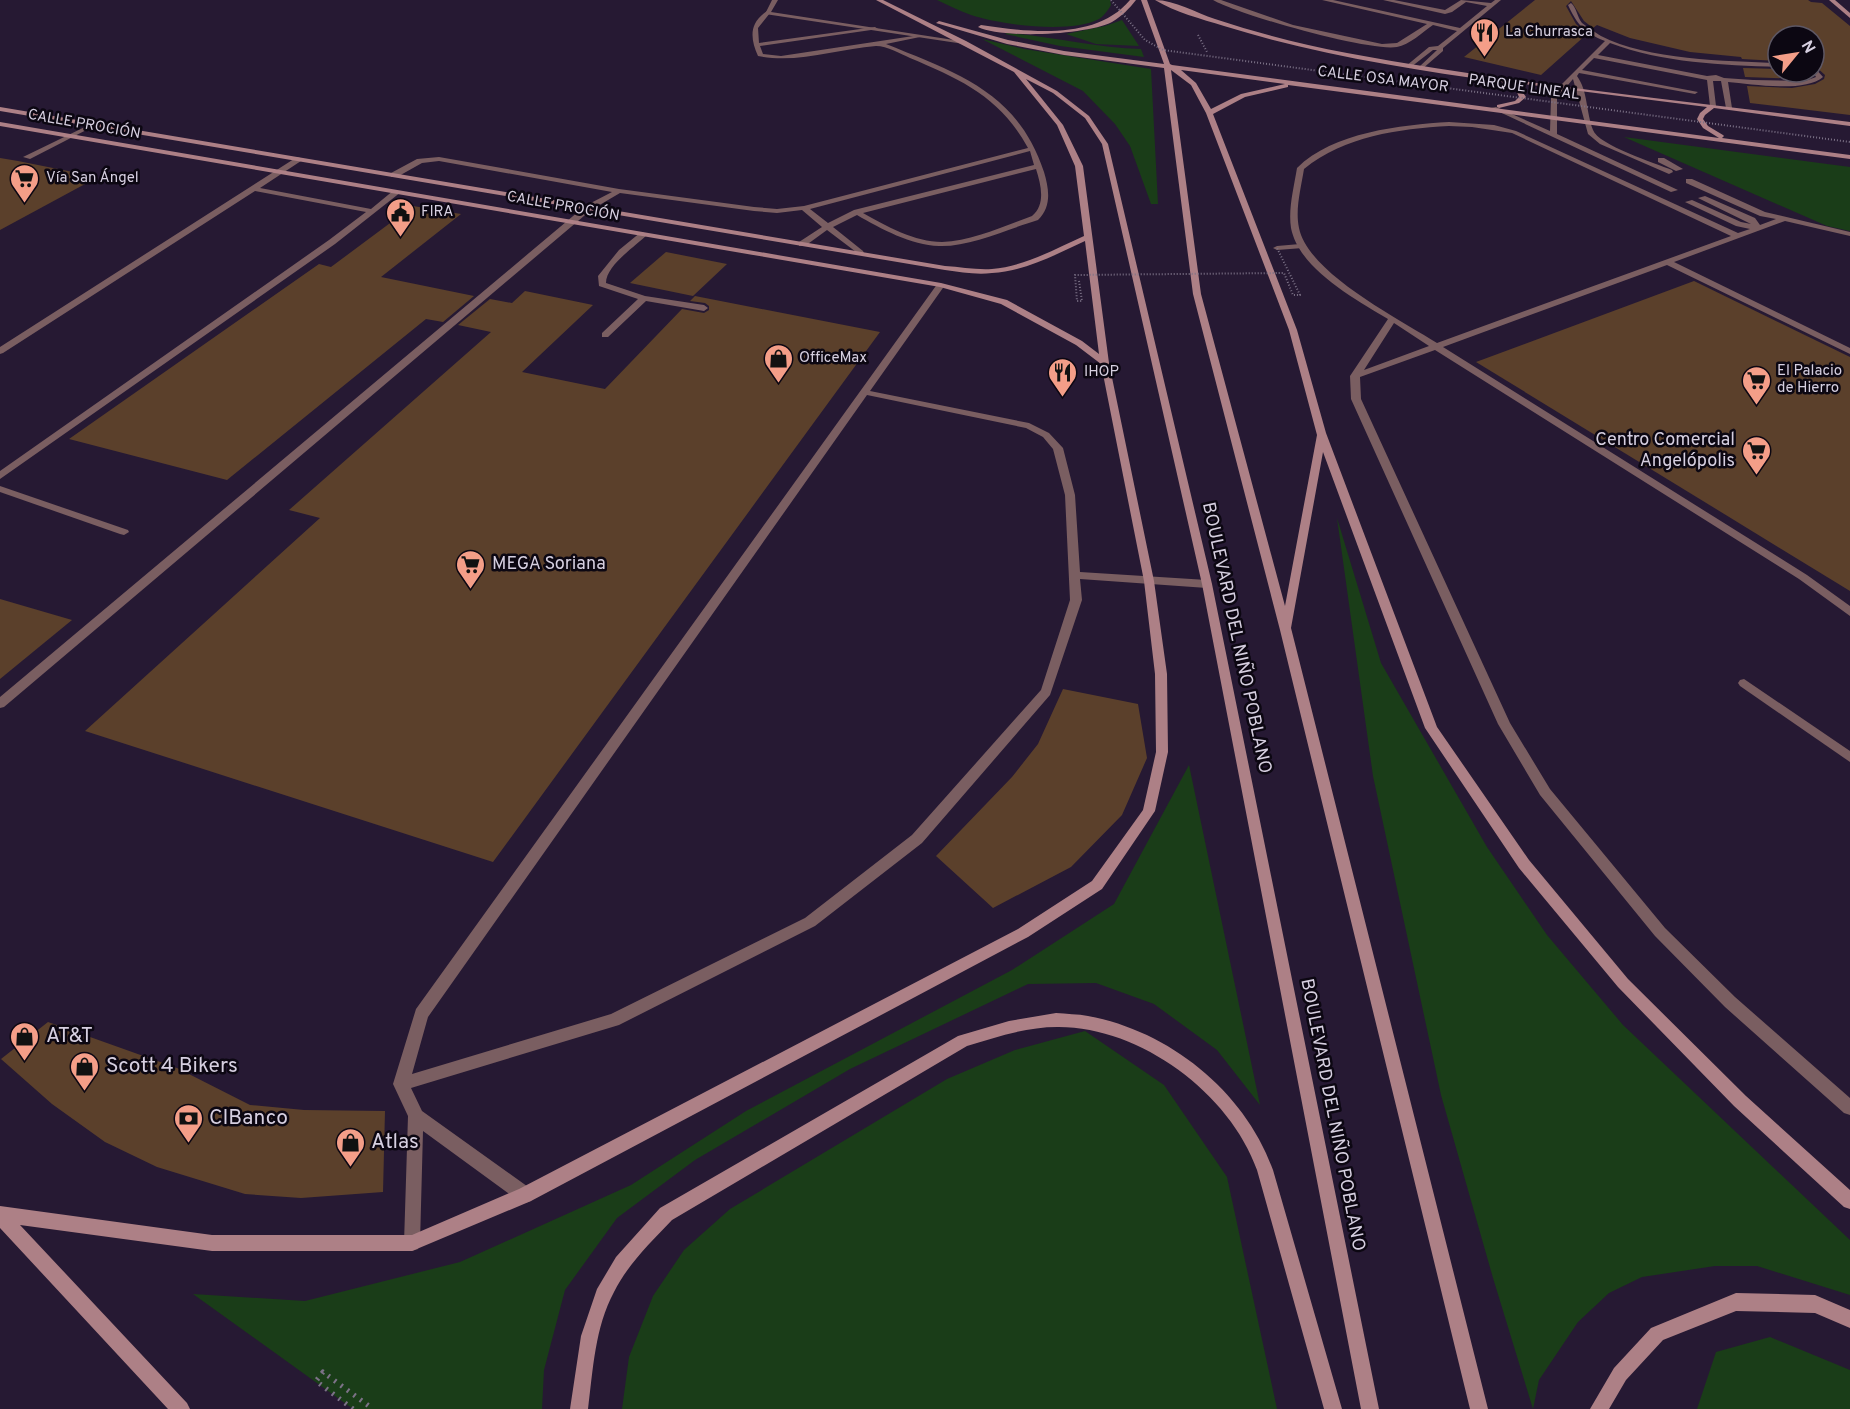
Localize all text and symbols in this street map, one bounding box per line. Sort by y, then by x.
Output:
restaurant icon: La Churrasca [1468,16,1500,58]
place label: La Churrasca [1505,23,1593,42]
north arrow [1766,24,1826,84]
text: N [1796,38,1819,57]
street label: CALLE OSA MAYOR [1316,63,1450,97]
street label: PARQUE LINEAL [1467,71,1581,105]
street label: CALLE PROCIÓN [26,104,142,144]
supermarket icon: Vía San Ángel [9,162,41,204]
place label: Vía San Ángel [46,168,139,188]
street label: CALLE PROCIÓN [505,186,621,226]
public building icon: FIRA [384,196,416,238]
place label: FIRA [421,203,453,222]
shop icon: OfficeMax [762,342,794,384]
place label: OfficeMax [799,349,867,368]
restaurant icon: IHOP [1047,356,1079,398]
place label: El Palacio de Hierro [1777,362,1842,398]
place label: IHOP [1084,363,1119,382]
supermarket icon: El Palacio de Hierro [1740,364,1772,406]
place label: Centro Comercial Angelópolis [1595,429,1735,473]
supermarket icon: Centro Comercial Angelópolis [1740,434,1772,476]
street label: BOULEVARD DEL NIÑO POBLANO [1196,500,1278,776]
supermarket icon: MEGA Soriana [455,548,487,590]
place label: MEGA Soriana [492,553,606,576]
street label: BOULEVARD DEL NIÑO POBLANO [1294,976,1372,1253]
shop icon: AT&T [9,1020,41,1062]
place label: AT&T [46,1023,93,1050]
shop icon: Scott 4 Bikers [69,1050,101,1092]
place label: Scott 4 Bikers [106,1053,238,1080]
bank icon: CIBanco [172,1102,204,1144]
place label: CIBanco [209,1105,288,1132]
shop icon: Atlas [334,1126,366,1168]
place label: Atlas [371,1129,419,1156]

